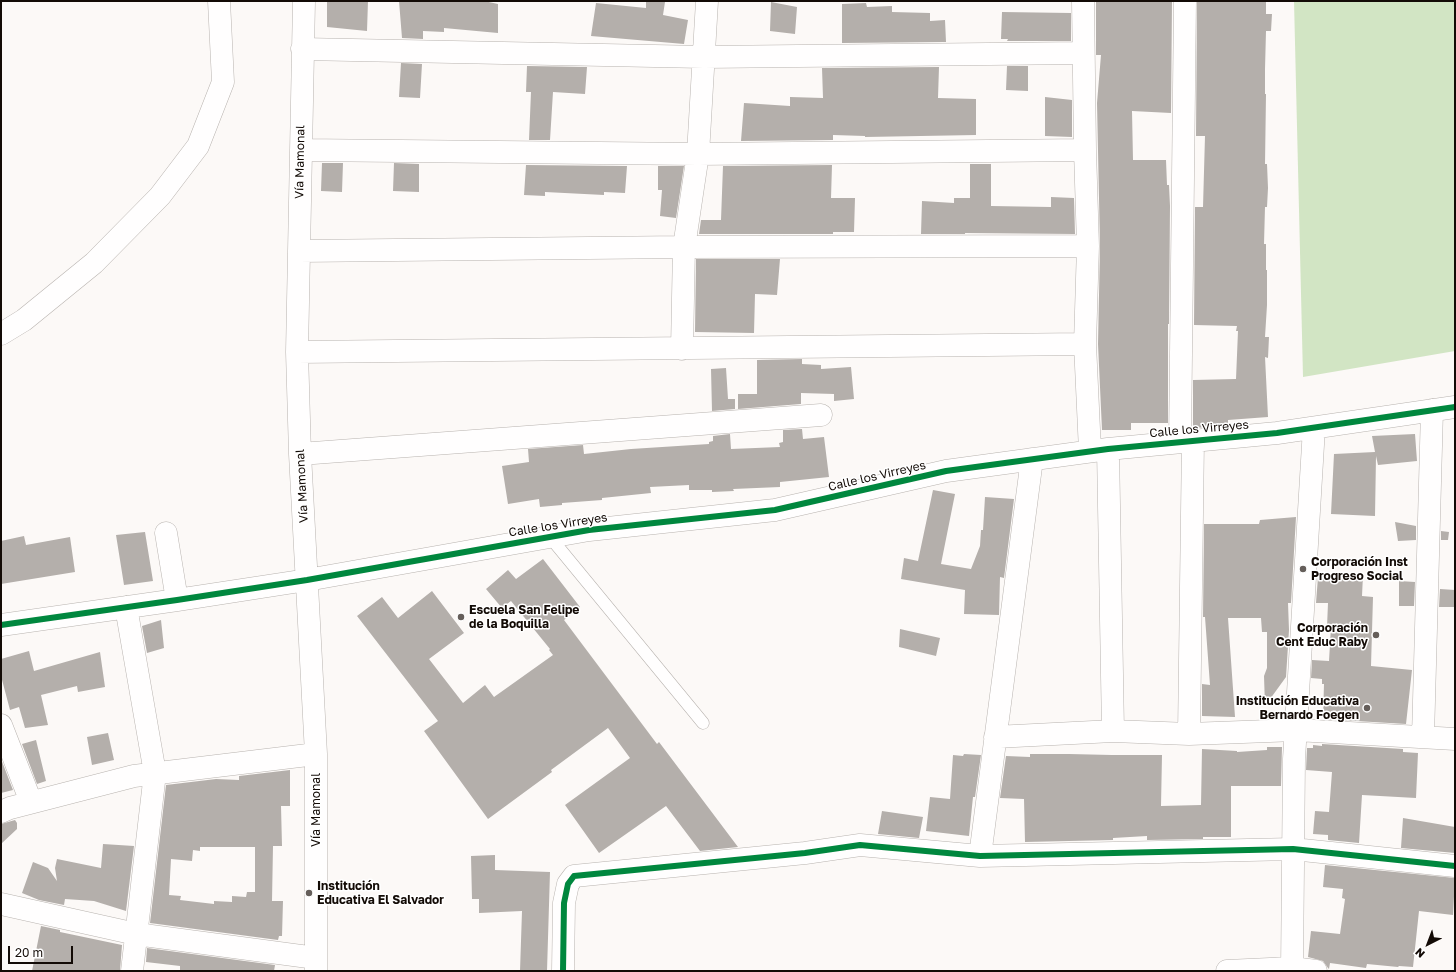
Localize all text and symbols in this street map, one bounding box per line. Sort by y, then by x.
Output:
street label: Vía Mamonal [292,125,308,199]
street label: Calle los Virreyes [1149,417,1249,441]
street label: Vía Mamonal [293,449,311,523]
street label: Calle los Virreyes [827,458,927,494]
street label: Calle los Virreyes [508,510,608,540]
place label: Corporación Inst Progreso Social [1311,555,1408,583]
marker: Corporación Inst Progreso Social [1298,564,1308,574]
place label: Escuela San Felipe de la Boquilla [469,603,579,631]
marker: Escuela San Felipe de la Boquilla [456,612,466,622]
place label: Corporación Cent Educ Raby [1276,621,1368,649]
marker: Corporación Cent Educ Raby [1371,630,1381,640]
place label: Institución Educativa Bernardo Foegen [1236,694,1359,722]
marker: Institución Educativa Bernardo Foegen [1362,703,1372,713]
street label: Vía Mamonal [309,773,323,847]
place label: Institución Educativa El Salvador [317,879,444,907]
marker: Institución Educativa El Salvador [304,888,314,898]
north arrow [1408,924,1448,964]
scale bar [10,938,75,964]
text: 20 m [15,945,43,960]
text: N [1412,946,1427,961]

